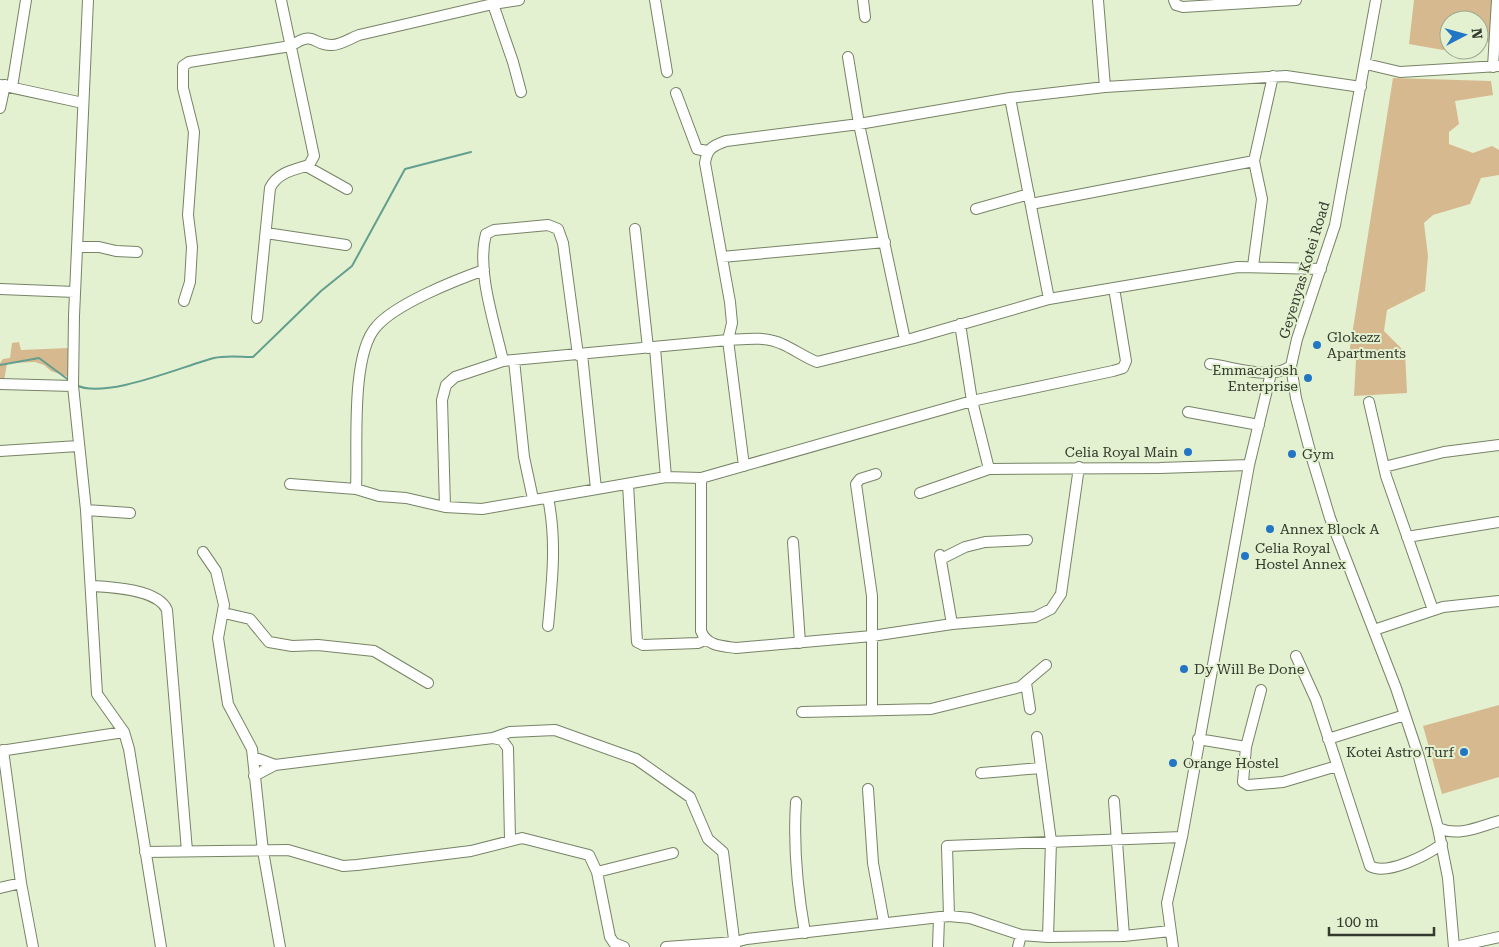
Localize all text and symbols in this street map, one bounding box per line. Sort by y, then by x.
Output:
north arrow [1439,10,1489,60]
text: N [1468,27,1485,40]
street label: Geyenyas Kotei Road [1275,199,1333,341]
place label: Glokezz Apartments [1327,329,1406,361]
marker: Glokezz Apartments [1311,339,1323,351]
place label: Emmacajosh Enterprise [1212,362,1298,394]
marker: Emmacajosh Enterprise [1302,372,1314,384]
place label: Celia Royal Main [1065,444,1178,460]
marker: Celia Royal Main [1182,446,1194,458]
place label: Gym [1302,446,1334,462]
marker: Gym [1286,448,1298,460]
place label: Annex Block A [1280,521,1380,537]
marker: Annex Block A [1264,523,1276,535]
place label: Celia Royal Hostel Annex [1255,540,1346,572]
marker: Celia Royal Hostel Annex [1239,550,1251,562]
place label: Dy Will Be Done [1194,661,1305,677]
marker: Dy Will Be Done [1178,663,1190,675]
place label: Kotei Astro Turf [1346,744,1455,760]
marker: Kotei Astro Turf [1458,746,1470,758]
place label: Orange Hostel [1183,755,1280,771]
marker: Orange Hostel [1167,757,1179,769]
scale bar [1329,904,1434,936]
text: 100 m [1336,913,1379,931]

